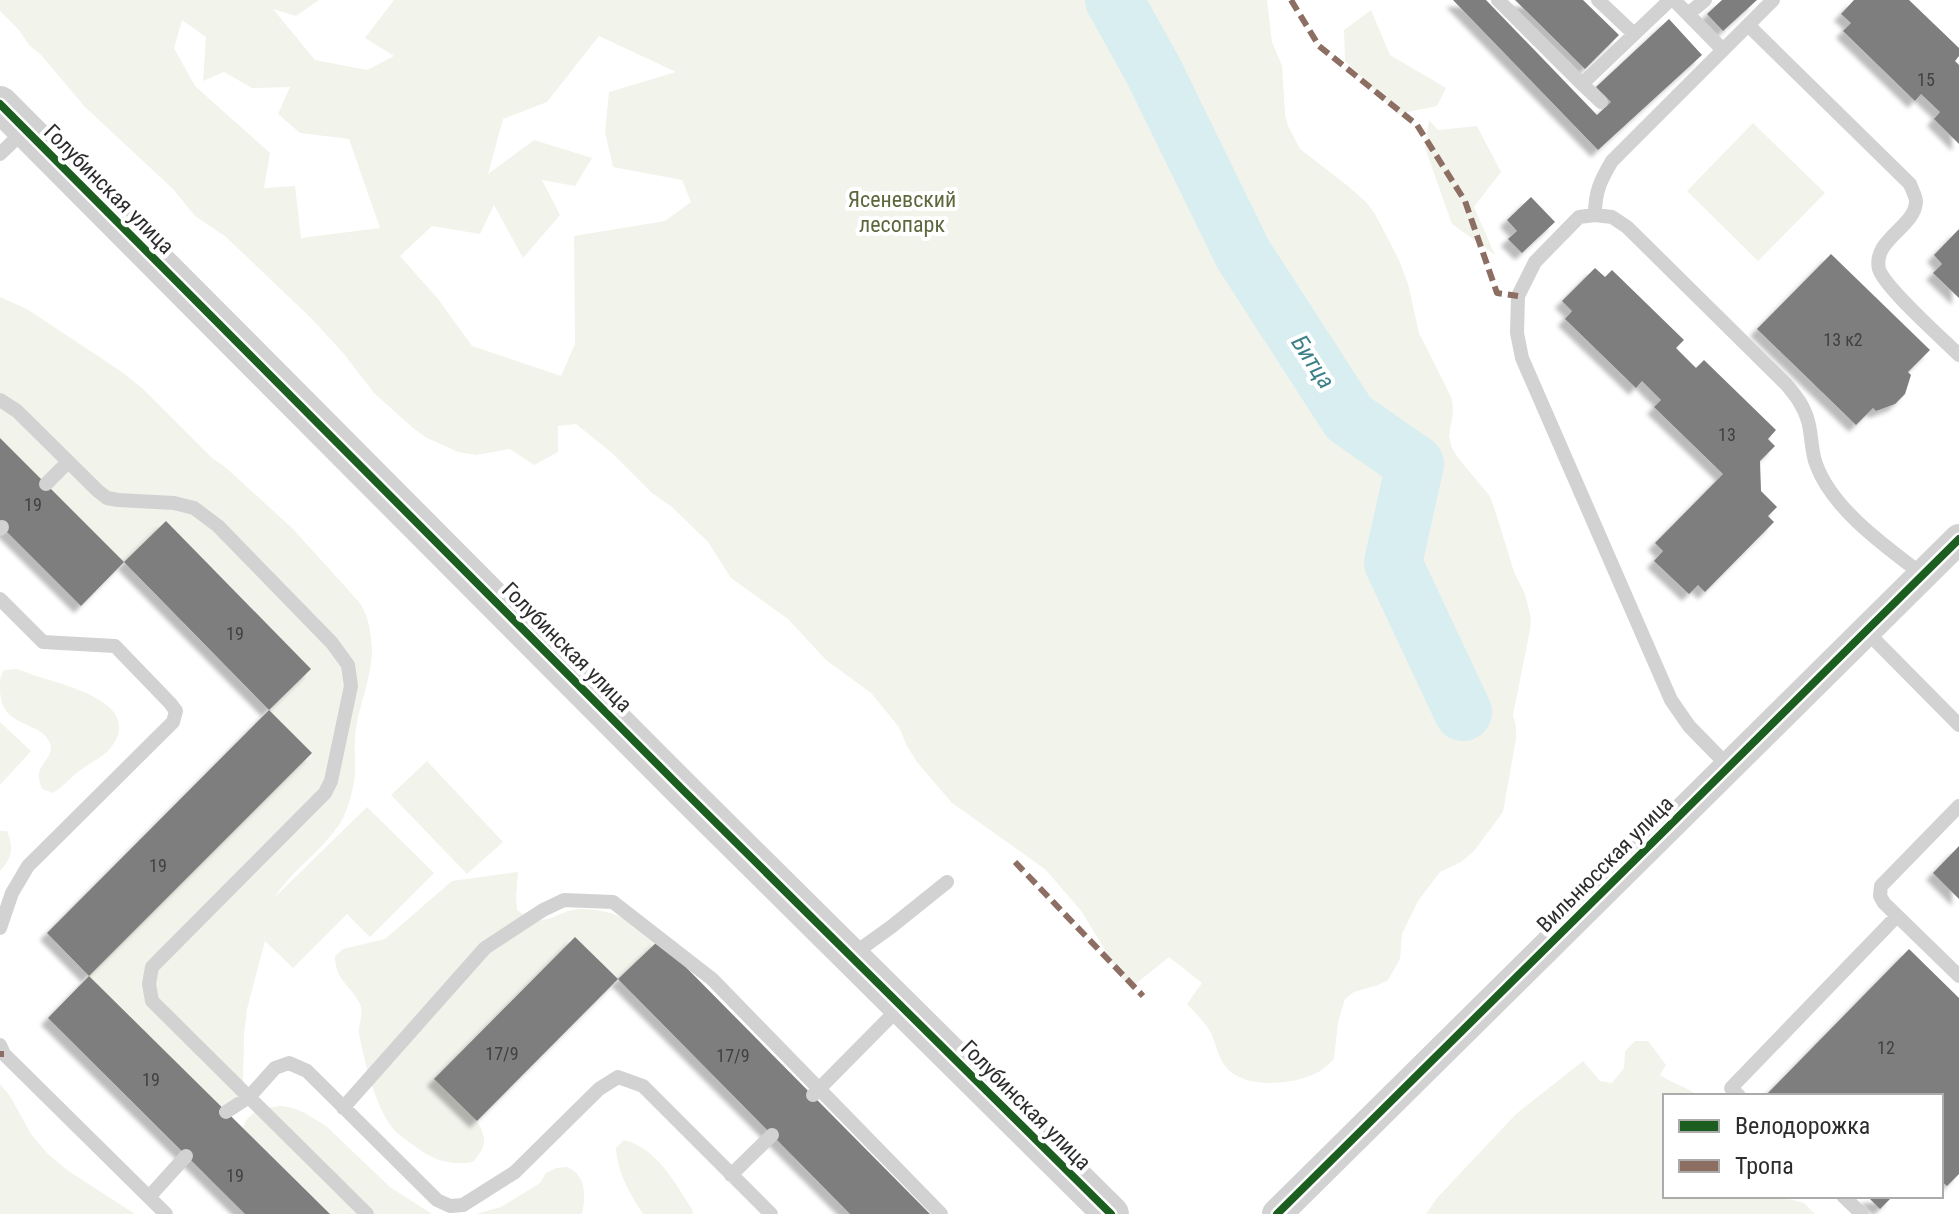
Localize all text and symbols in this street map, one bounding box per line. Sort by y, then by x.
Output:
house number: 15 [1917,69,1935,90]
street label: Голубинская улица [39,119,179,259]
park label: Ясеневский лесопарк [848,187,956,237]
house number: 13 к2 [1823,329,1863,350]
water label: Битца [1285,330,1341,394]
house number: 13 [1718,424,1736,445]
house number: 19 [24,494,42,515]
street label: Голубинская улица [497,577,637,717]
house number: 19 [226,623,244,644]
street label: Вильнюсская улица [1532,791,1678,937]
house number: 19 [149,855,167,876]
street label: Голубинская улица [956,1035,1096,1175]
house number: 12 [1877,1037,1895,1058]
house number: 17/9 [485,1043,519,1064]
house number: 17/9 [716,1045,750,1066]
house number: 19 [142,1069,160,1090]
legend [1663,1094,1943,1198]
text: Велодорожка [1735,1112,1870,1140]
text: Тропа [1735,1152,1794,1180]
house number: 19 [226,1165,244,1186]

